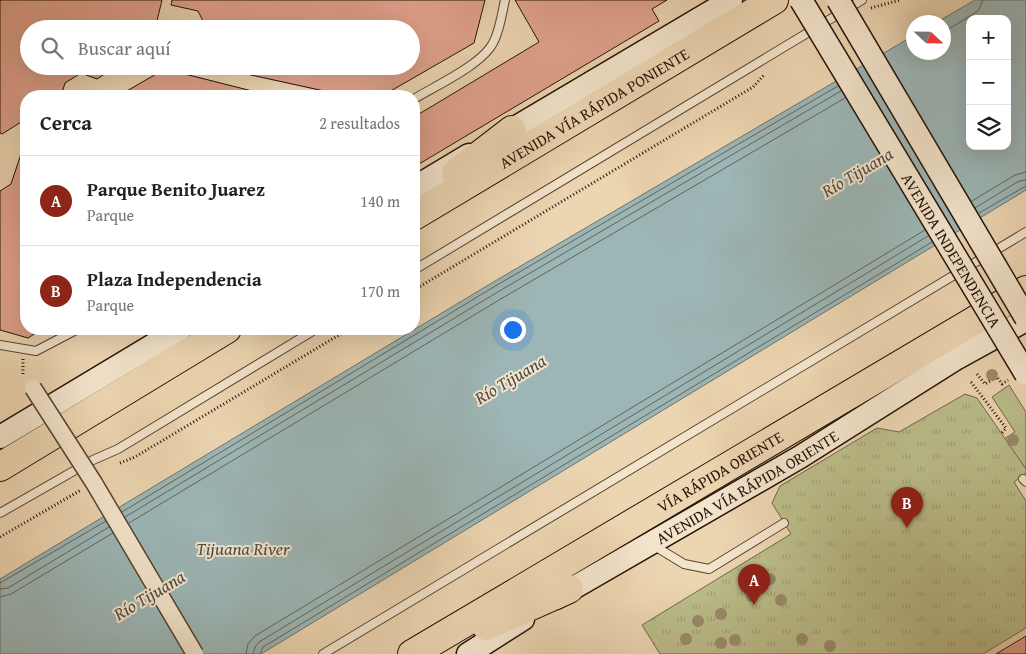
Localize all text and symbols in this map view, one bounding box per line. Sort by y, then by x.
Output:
north arrow [906,15,951,60]
map controls [966,15,1011,150]
button: + [966,15,1011,60]
search box [20,20,420,75]
icon: search [38,34,66,62]
text: Buscar aquí [78,34,171,62]
street label: AVENIDA VÍA RÁPIDA PONIENTE [494,42,694,174]
button: − [966,60,1011,105]
button: layers [966,105,1011,150]
text: Cerca [40,107,92,138]
text: 2 resultados [319,111,400,135]
water label: Río Tijuana [815,140,899,204]
street label: AVENIDA INDEPENDENCIA [896,168,1008,332]
text: Parque Benito Juarez [87,175,265,203]
text: A [51,189,61,213]
text: 140 m [360,189,400,213]
text: Parque [87,203,134,227]
text: Plaza Independencia [87,265,262,293]
text: B [51,279,61,303]
text: 170 m [360,279,400,303]
text: Parque [87,293,134,317]
your location [500,317,526,343]
water label: Río Tijuana [468,347,552,411]
street label: AVENIDA VÍA RÁPIDA ORIENTE [651,424,843,550]
street label: VÍA RÁPIDA ORIENTE [652,425,788,518]
pin: B [891,487,923,528]
water label: Tijuana River [196,535,291,562]
water label: Río Tijuana [107,563,191,627]
pin: A [738,564,770,605]

